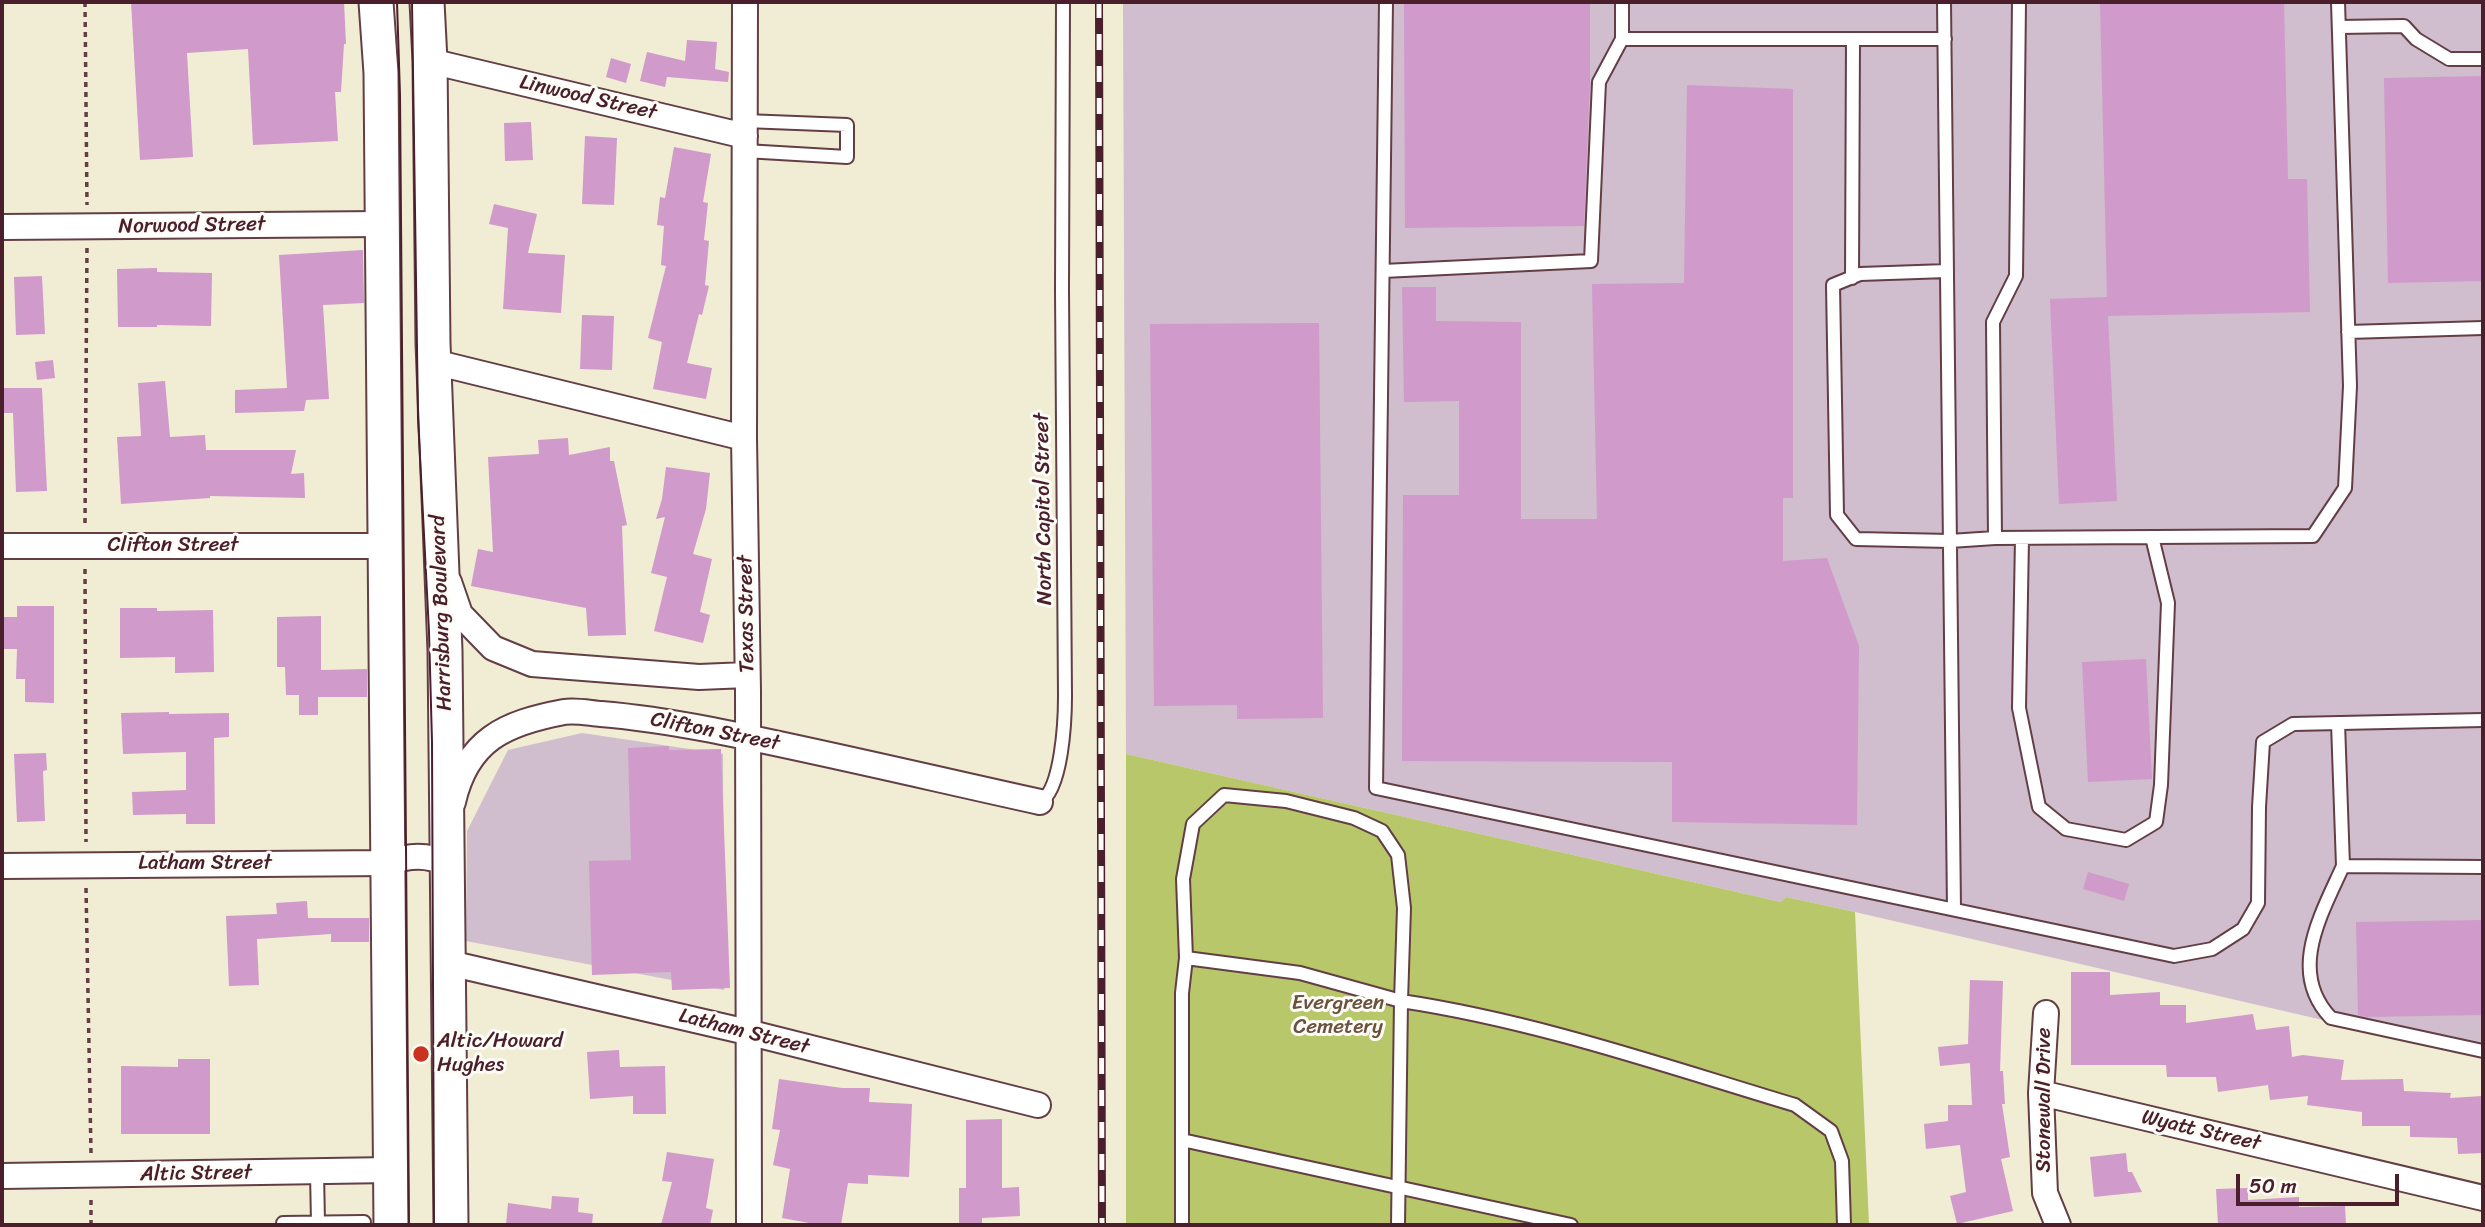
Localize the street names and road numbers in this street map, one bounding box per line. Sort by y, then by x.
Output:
street label: Linwood Street [517,70,659,126]
street label: Norwood Street [118,212,266,240]
street label: North Capitol Street [1030,413,1058,605]
street label: Harrisburg Boulevard [426,515,458,711]
street label: Clifton Street [107,533,239,559]
street label: Texas Street [733,555,761,673]
street label: Clifton Street [648,707,782,757]
street label: Latham Street [138,851,272,877]
street label: Latham Street [676,1004,812,1060]
street label: Stonewall Drive [2032,1027,2058,1173]
street label: Wyatt Street [2139,1105,2263,1157]
street label: Altic Street [140,1160,252,1188]

